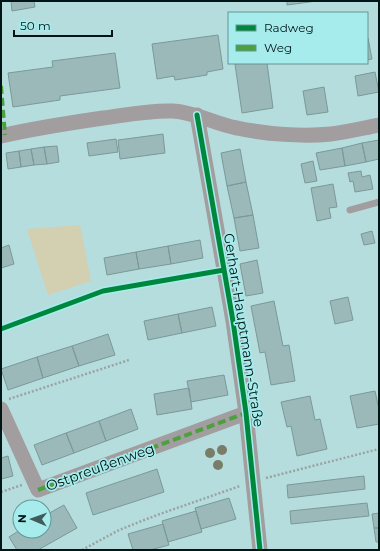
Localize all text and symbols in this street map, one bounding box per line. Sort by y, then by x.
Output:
scale bar [14,12,112,38]
legend [228,12,368,64]
text: 50 m [20,18,51,33]
text: Radweg [264,20,314,35]
text: Weg [264,40,292,55]
street label: Gerhart-Hauptmann-Straße [220,232,268,428]
street label: Ostpreußenweg [43,439,157,495]
north arrow [12,499,52,539]
text: N [15,514,29,523]

